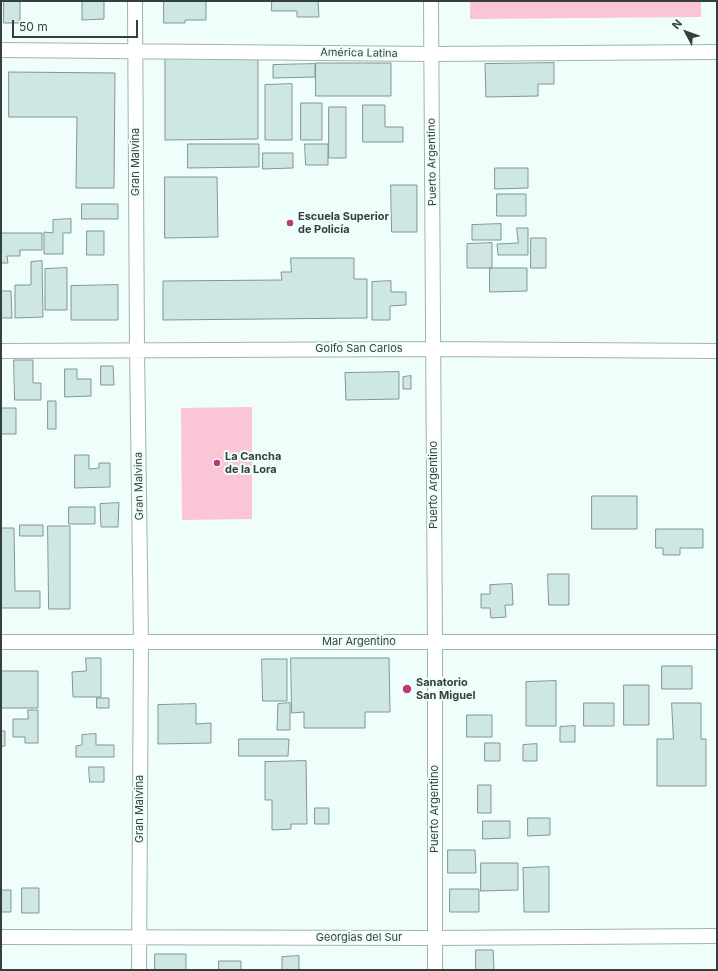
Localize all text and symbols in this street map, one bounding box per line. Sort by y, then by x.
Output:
scale bar [14,12,140,38]
north arrow [666,12,706,52]
text: N [669,16,685,32]
text: 50 m [19,19,48,34]
street label: América Latina [320,46,398,60]
street label: Puerto Argentino [425,118,439,206]
street label: Gran Malvina [129,128,143,196]
place label: Escuela Superior de Policía [298,210,389,236]
marker: Escuela Superior de Policía [285,218,295,228]
street label: Golfo San Carlos [315,342,403,356]
street label: Puerto Argentino [427,441,441,529]
place label: La Cancha de la Lora [225,450,281,476]
street label: Gran Malvina [132,452,146,520]
marker: La Cancha de la Lora [212,458,222,468]
street label: Mar Argentino [322,635,396,649]
place label: Sanatorio San Miguel [416,676,476,702]
marker: Sanatorio San Miguel [401,683,413,695]
street label: Puerto Argentino [428,765,442,853]
street label: Gran Malvina [133,775,147,843]
street label: Georgias del Sur [316,931,402,945]

